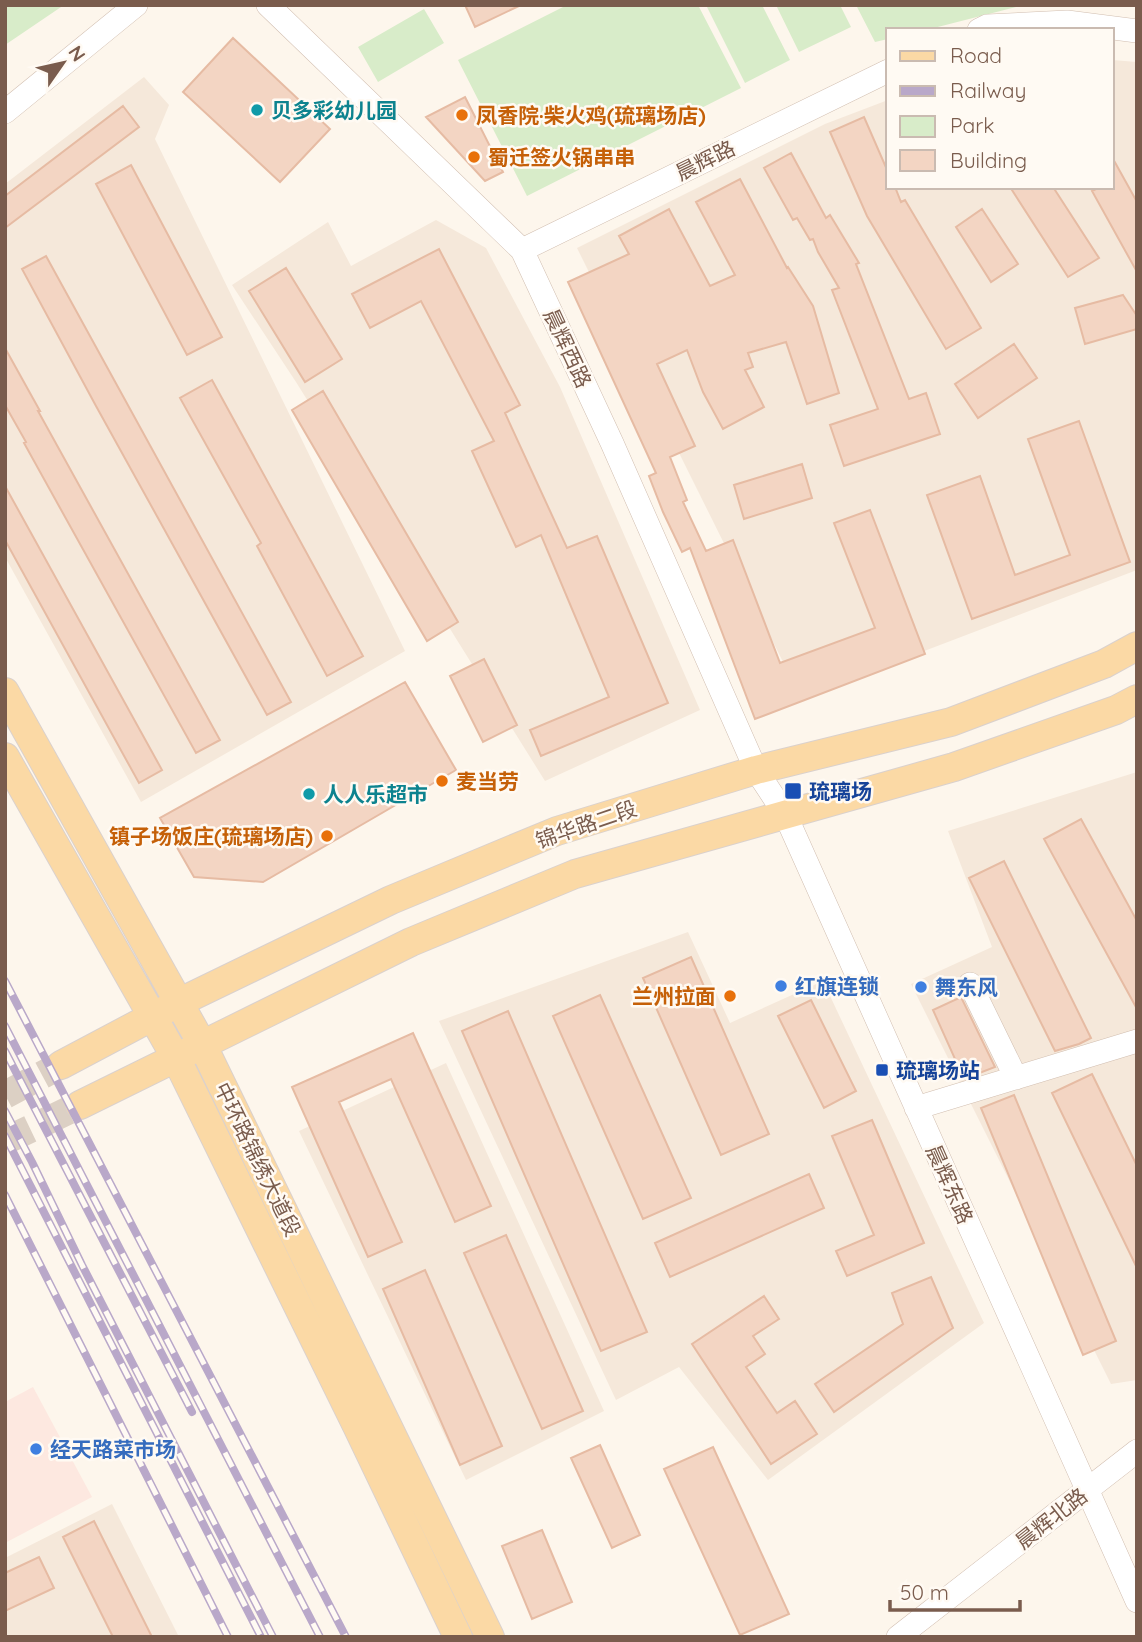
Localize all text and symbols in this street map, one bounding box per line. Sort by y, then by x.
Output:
north arrow [28,28,98,98]
legend [886,28,1114,189]
text: N [63,41,91,66]
text: Road [950,42,1002,68]
text: Railway [950,77,1026,103]
place label: 贝多彩幼儿园 [271,97,397,123]
marker: 贝多彩幼儿园 [249,102,265,118]
place label: 凤香院·柴火鸡(琉璃场店) [476,102,706,128]
marker: 凤香院·柴火鸡(琉璃场店) [454,107,470,123]
text: Park [950,112,994,138]
street label: 晨辉路 [671,135,739,185]
place label: 蜀迁签火锅串串 [488,144,635,170]
text: Building [950,147,1027,173]
marker: 蜀迁签火锅串串 [466,149,482,165]
street label: 晨辉西路 [538,304,598,392]
place label: 麦当劳 [456,768,519,794]
marker: 麦当劳 [434,773,450,789]
place label: 琉璃场 [809,778,872,804]
place label: 人人乐超市 [323,781,428,807]
marker: 琉璃场 [783,781,803,801]
marker: 人人乐超市 [301,786,317,802]
street label: 锦华路二段 [532,795,640,853]
place label: 镇子场饭庄(琉璃场店) [109,823,313,849]
marker: 镇子场饭庄(琉璃场店) [319,828,335,844]
place label: 红旗连锁 [795,973,879,999]
place label: 舞东风 [935,974,998,1000]
marker: 红旗连锁 [773,978,789,994]
marker: 舞东风 [913,979,929,995]
place label: 兰州拉面 [632,983,716,1009]
marker: 兰州拉面 [722,988,738,1004]
place label: 琉璃场站 [896,1057,980,1083]
marker: 琉璃场站 [874,1062,890,1078]
street label: 中环路锦绣大道段 [209,1078,307,1240]
street label: 晨辉东路 [921,1140,979,1228]
place label: 经天路菜市场 [50,1436,176,1462]
marker: 经天路菜市场 [28,1441,44,1457]
street label: 晨辉北路 [1010,1482,1092,1554]
scale bar [890,1568,1020,1612]
text: 50 m [900,1579,949,1605]

